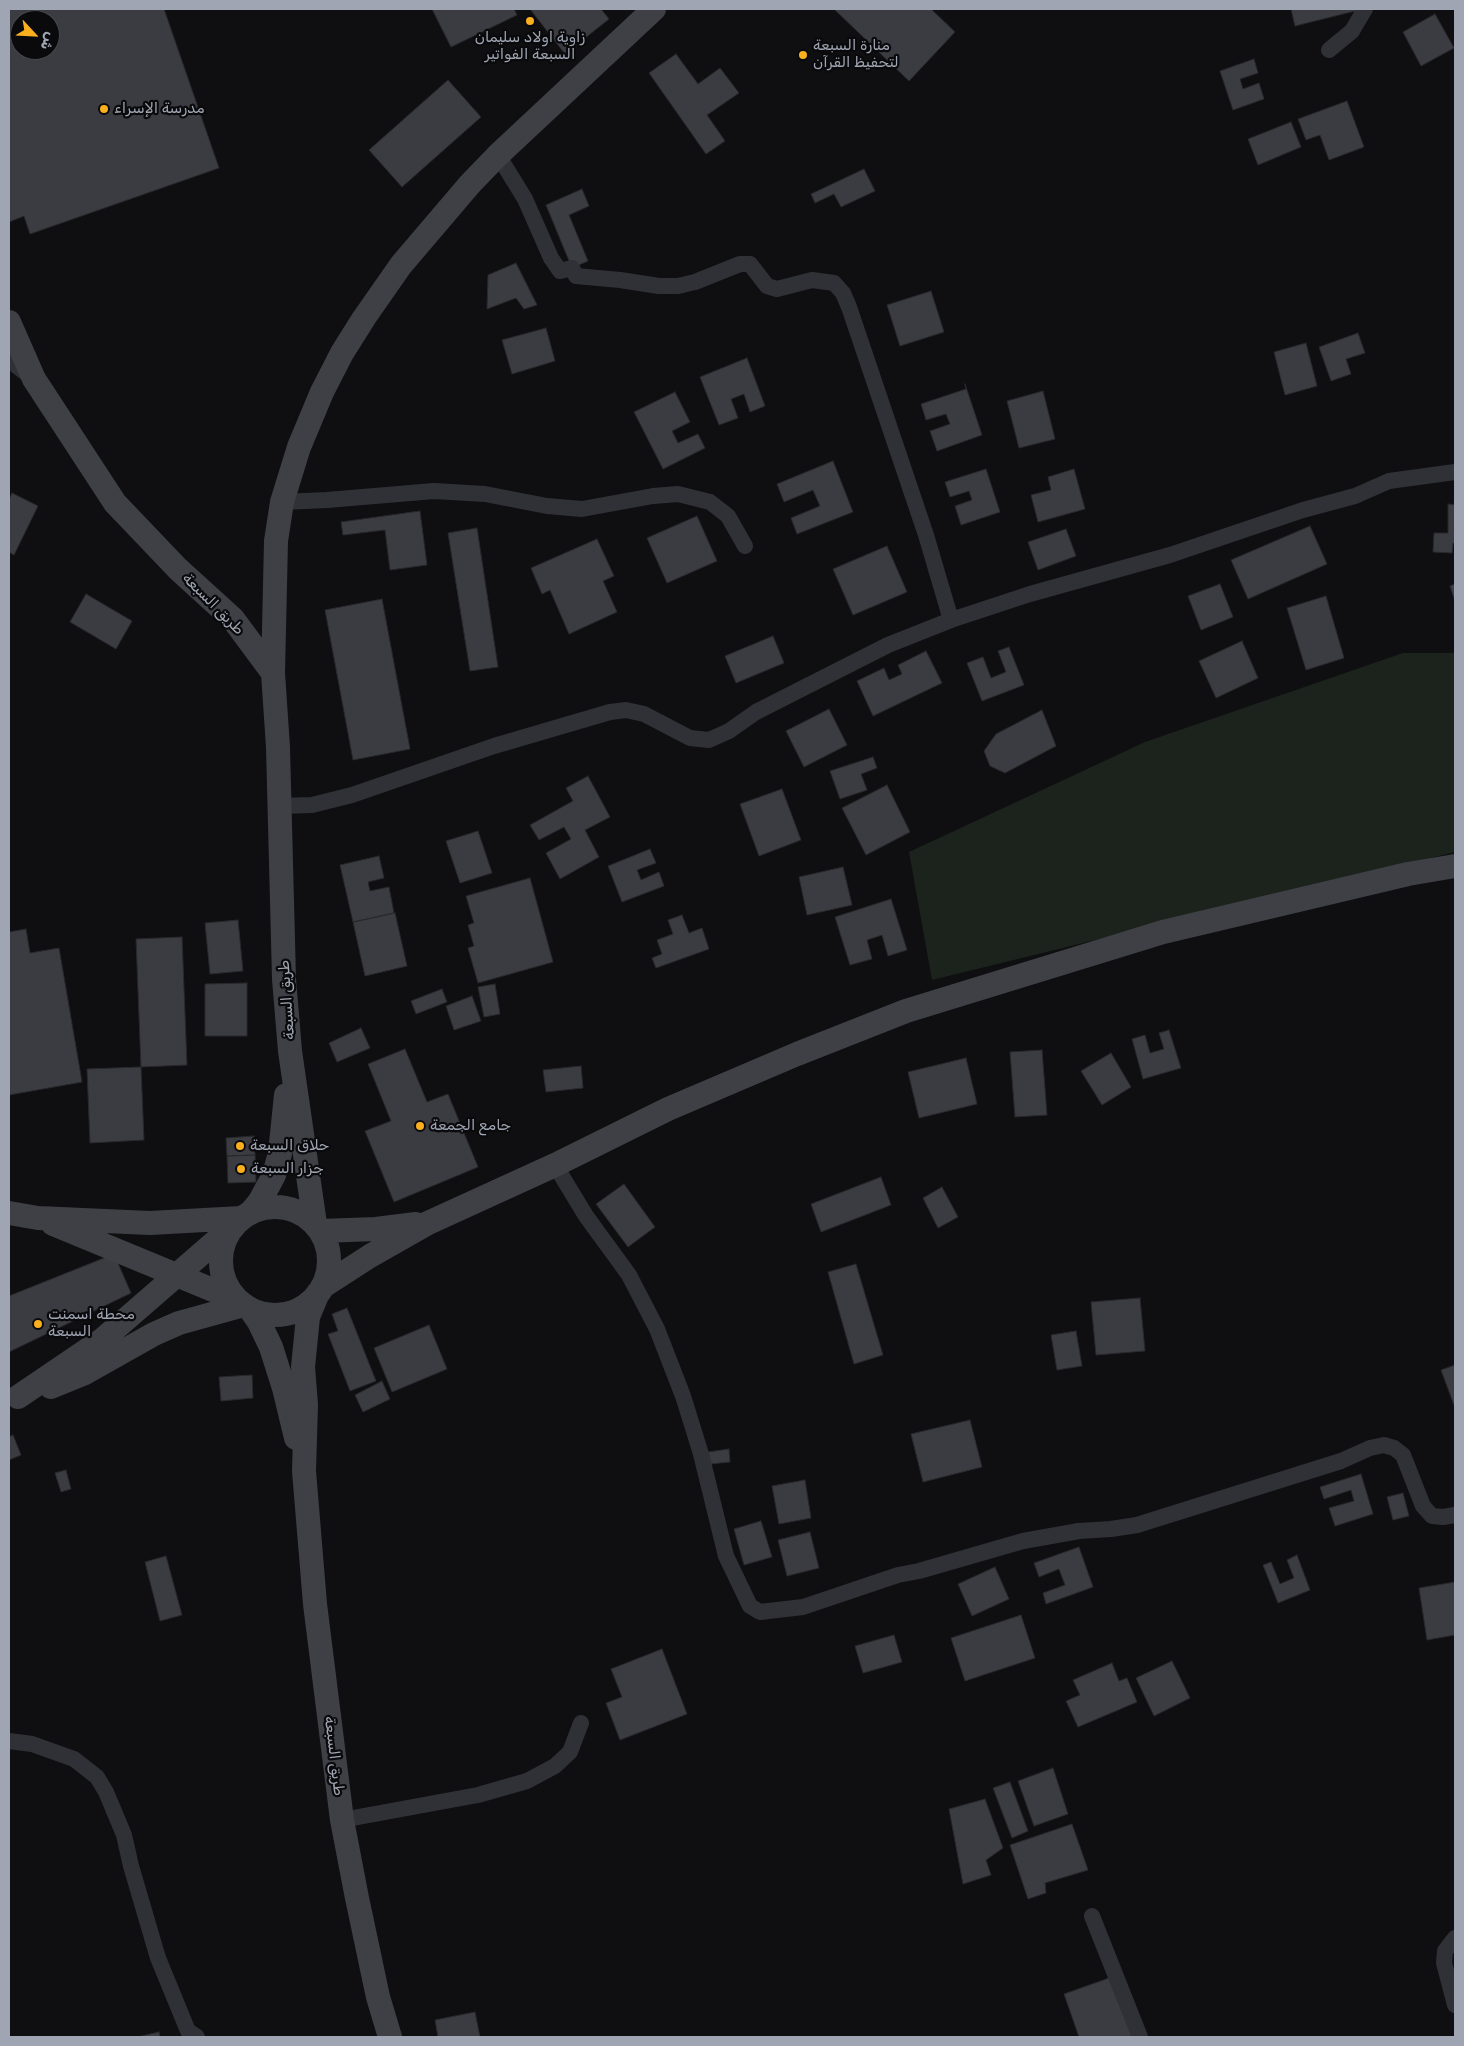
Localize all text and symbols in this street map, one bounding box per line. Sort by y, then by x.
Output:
north arrow [10,10,60,60]
marker: زاوية اولاد سليمان السبعة الفواتير [524,15,536,27]
text: ش [37,29,60,53]
place label: زاوية اولاد سليمان السبعة الفواتير [475,29,585,64]
place label: منارة السبعة لتحفيظ القرآن [813,37,899,72]
marker: منارة السبعة لتحفيظ القرآن [797,49,809,61]
place label: مدرسة الإسراء [114,100,204,118]
marker: مدرسة الإسراء [98,103,110,115]
street label: طريق السبعة [178,569,248,639]
street label: طريق السبعة [275,959,299,1041]
place label: جامع الجمعة [430,1117,511,1135]
marker: جامع الجمعة [414,1120,426,1132]
place label: حلاق السبعة [250,1137,329,1155]
marker: حلاق السبعة [234,1140,246,1152]
place label: جزار السبعة [251,1160,324,1178]
marker: جزار السبعة [235,1163,247,1175]
place label: محطة اسمنت السبعة [48,1306,135,1341]
marker: محطة اسمنت السبعة [32,1318,44,1330]
street label: طريق السبعة [320,1715,348,1797]

